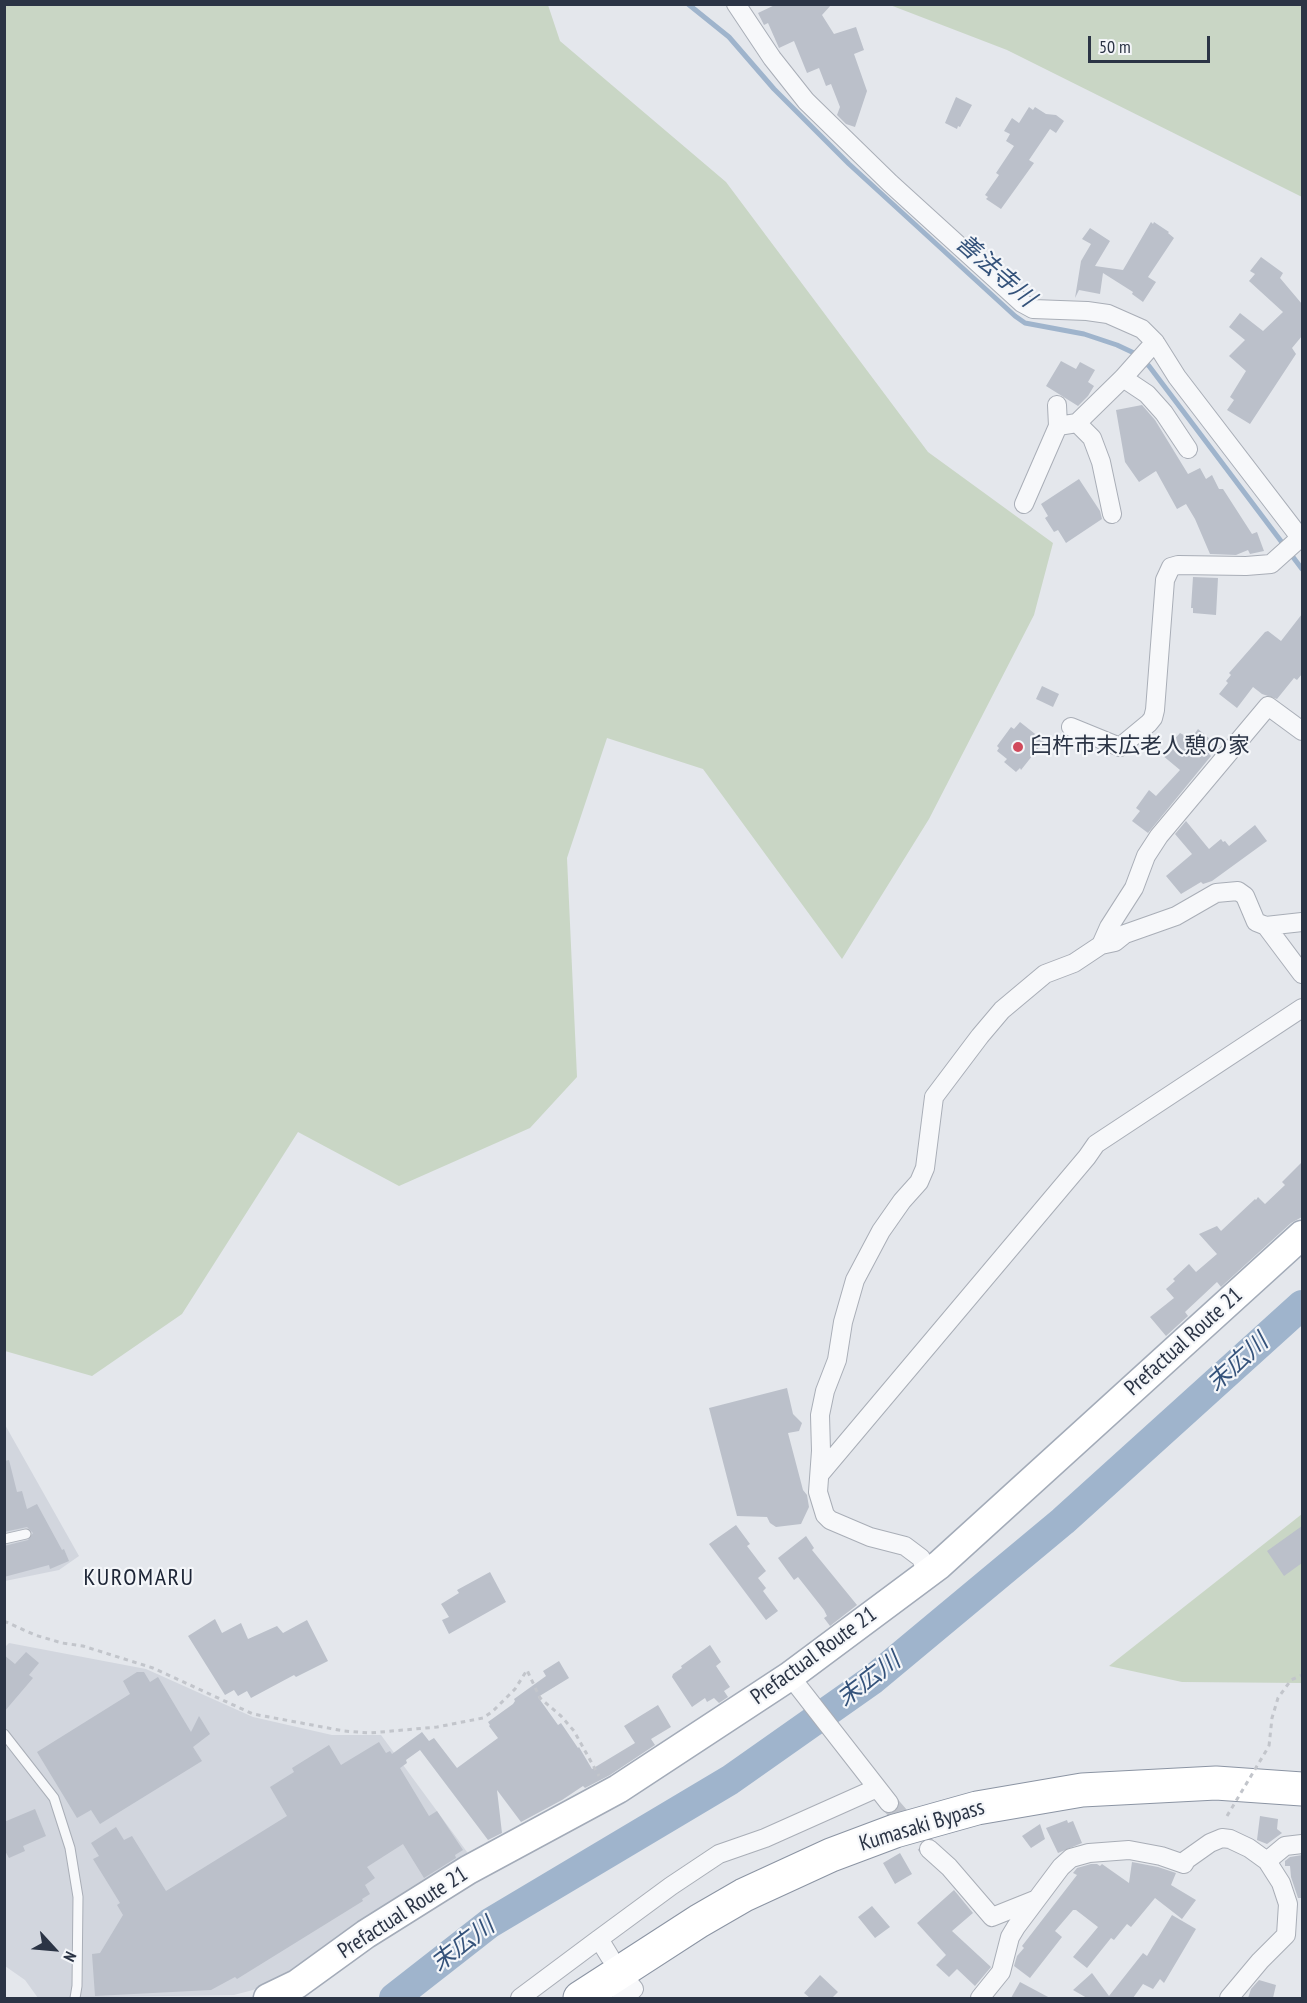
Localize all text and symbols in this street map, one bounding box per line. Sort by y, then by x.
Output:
scale bar [1091,24,1212,62]
text: 50 m [1099,35,1131,58]
water label: 善法寺川 [949,229,1041,313]
place label: 臼杵市末広老人憩の家 [1030,734,1250,760]
marker: 臼杵市末広老人憩の家 [1011,740,1025,754]
street label: Prefactual Route 21 [1120,1282,1248,1402]
water label: 末広川 [1202,1328,1274,1398]
district label: KUROMARU [83,1564,195,1592]
street label: Prefactual Route 21 [746,1602,882,1710]
water label: 末広川 [832,1647,906,1713]
street label: Kumasaki Bypass [856,1794,988,1858]
street label: Prefactual Route 21 [333,1861,473,1965]
water label: 末広川 [426,1912,500,1978]
north arrow [24,1919,84,1979]
text: N [59,1949,81,1965]

